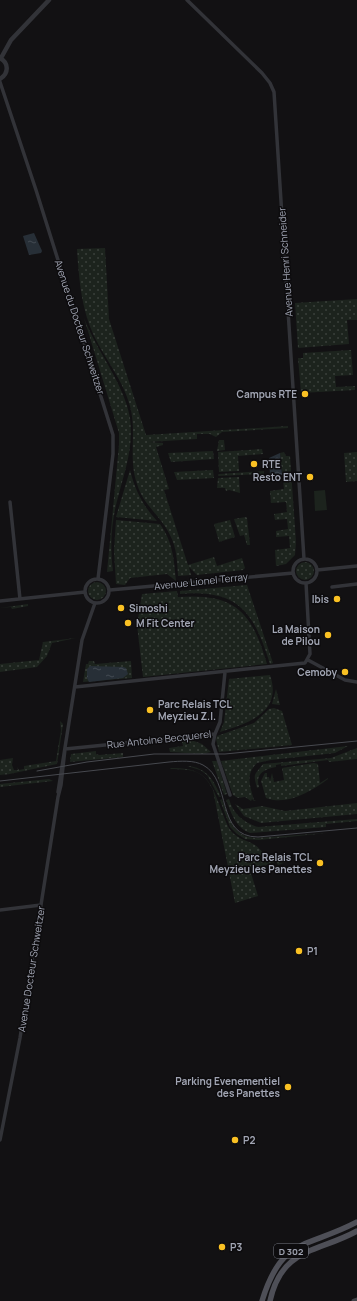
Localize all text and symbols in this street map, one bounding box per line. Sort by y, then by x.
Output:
street label: Avenue Henri Schneider [274,206,296,317]
street label: Avenue du Docteur Schweitzer [52,258,109,397]
place label: Campus RTE [237,387,297,401]
marker: Campus RTE [300,389,310,399]
place label: RTE [262,457,281,471]
marker: RTE [249,459,259,469]
place label: Resto ENT [253,470,302,484]
marker: Resto ENT [305,472,315,482]
street label: Avenue Lionel Terray [153,569,249,593]
place label: Ibis [312,592,330,606]
marker: Ibis [332,594,342,604]
place label: Simoshi [129,601,168,615]
marker: Simoshi [116,603,126,613]
place label: M Fit Center [136,616,195,630]
marker: M Fit Center [123,618,133,628]
place label: La Maison de Pilou [272,622,320,648]
marker: La Maison de Pilou [323,630,333,640]
place label: Cemoby [297,665,337,679]
marker: Cemoby [340,667,350,677]
place label: Parc Relais TCL Meyzieu Z.I. [158,697,233,723]
marker: Parc Relais TCL Meyzieu Z.I. [145,705,155,715]
street label: Rue Antoine Becquerel [106,727,212,751]
place label: Parc Relais TCL Meyzieu les Panettes [210,850,313,876]
marker: Parc Relais TCL Meyzieu les Panettes [315,858,325,868]
street label: Avenue Docteur Schweitzer [14,905,48,1033]
place label: P1 [307,944,318,958]
marker: P1 [294,946,304,956]
place label: Parking Evenementiel des Panettes [175,1074,281,1100]
marker: Parking Evenementiel des Panettes [283,1082,293,1092]
place label: P2 [243,1133,255,1147]
marker: P2 [230,1135,240,1145]
place label: P3 [230,1240,242,1254]
marker: P3 [217,1242,227,1252]
road number: D 302 [274,1244,308,1258]

